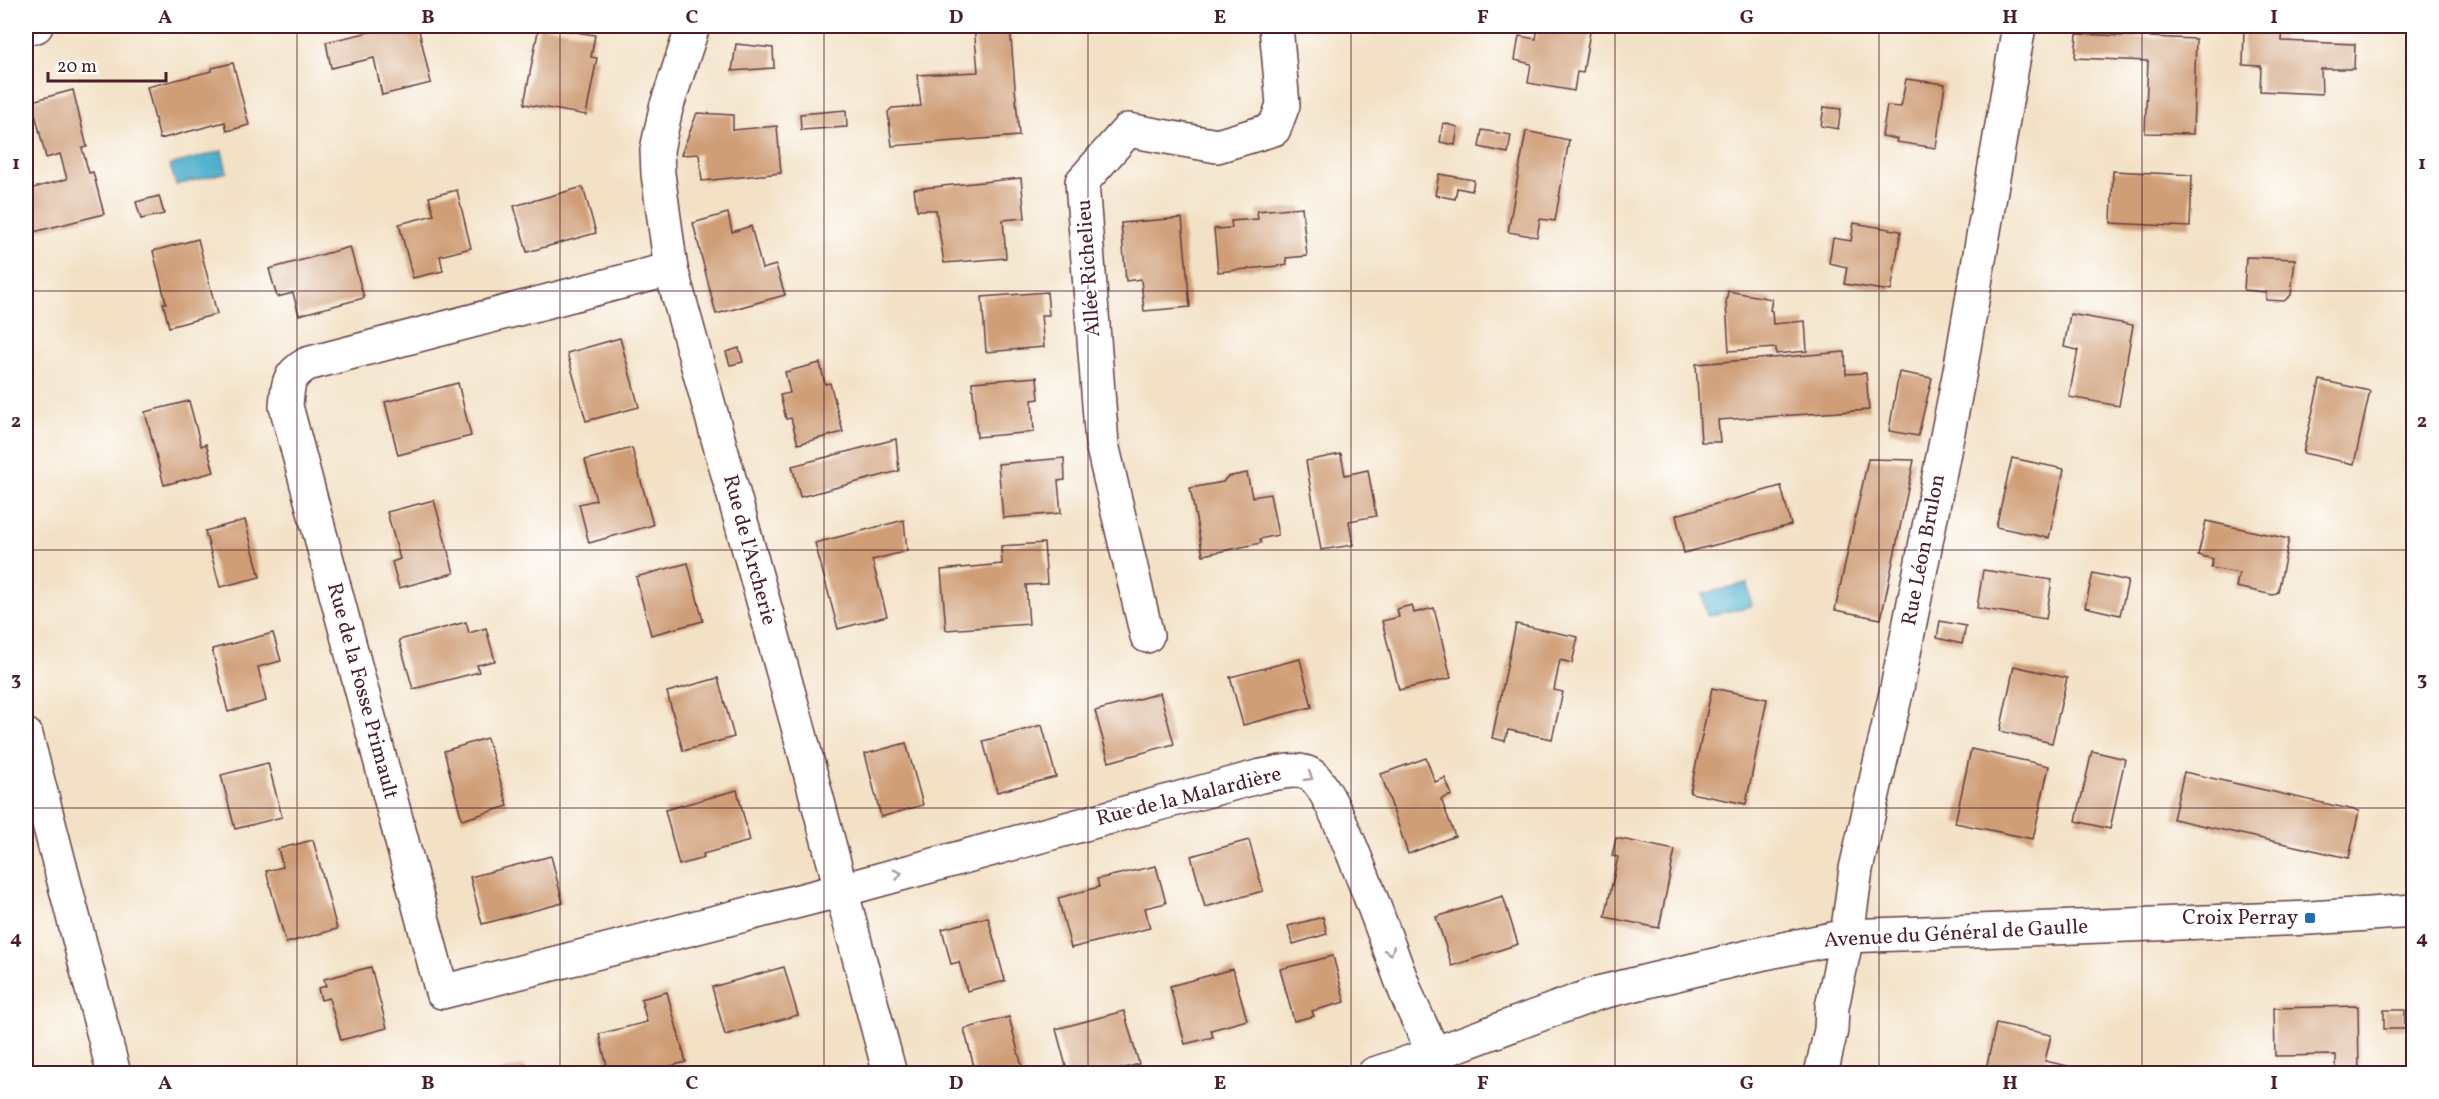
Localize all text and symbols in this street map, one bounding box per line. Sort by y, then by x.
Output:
text: A [158,4,172,32]
text: B [421,4,435,32]
text: C [686,4,699,32]
text: D [949,4,963,32]
text: E [1214,4,1226,32]
text: F [1477,4,1489,32]
text: G [1740,4,1754,32]
text: H [2002,4,2018,32]
text: I [2270,4,2278,32]
scale bar [48,45,166,83]
text: 20 m [57,55,97,80]
text: 1 [12,150,20,178]
text: 1 [2418,150,2426,178]
street label: Allée Richelieu [1070,198,1108,338]
text: 2 [11,408,21,436]
text: 2 [2417,408,2427,436]
street label: Rue de l'Archerie [715,472,783,629]
street label: Rue Léon Brulon [1895,472,1953,628]
street label: Rue de la Fosse Primault [319,579,405,803]
text: 3 [11,666,21,694]
text: 3 [2417,666,2427,694]
street label: Rue de la Malardière [1093,760,1285,834]
one-way arrow [1303,770,1313,781]
one-way arrow [892,869,903,881]
place label: Croix Perray [2182,904,2299,933]
marker: Croix Perray [2303,911,2317,925]
street label: Avenue du Général de Gaulle [1823,913,2089,955]
text: 4 [10,925,22,953]
text: 4 [2416,925,2428,953]
one-way arrow [1383,945,1395,956]
text: A [158,1070,172,1098]
text: B [421,1070,435,1098]
text: C [686,1070,699,1098]
text: D [949,1070,963,1098]
text: E [1214,1070,1226,1098]
text: F [1477,1070,1489,1098]
text: G [1740,1070,1754,1098]
text: H [2002,1070,2018,1098]
text: I [2270,1070,2278,1098]

